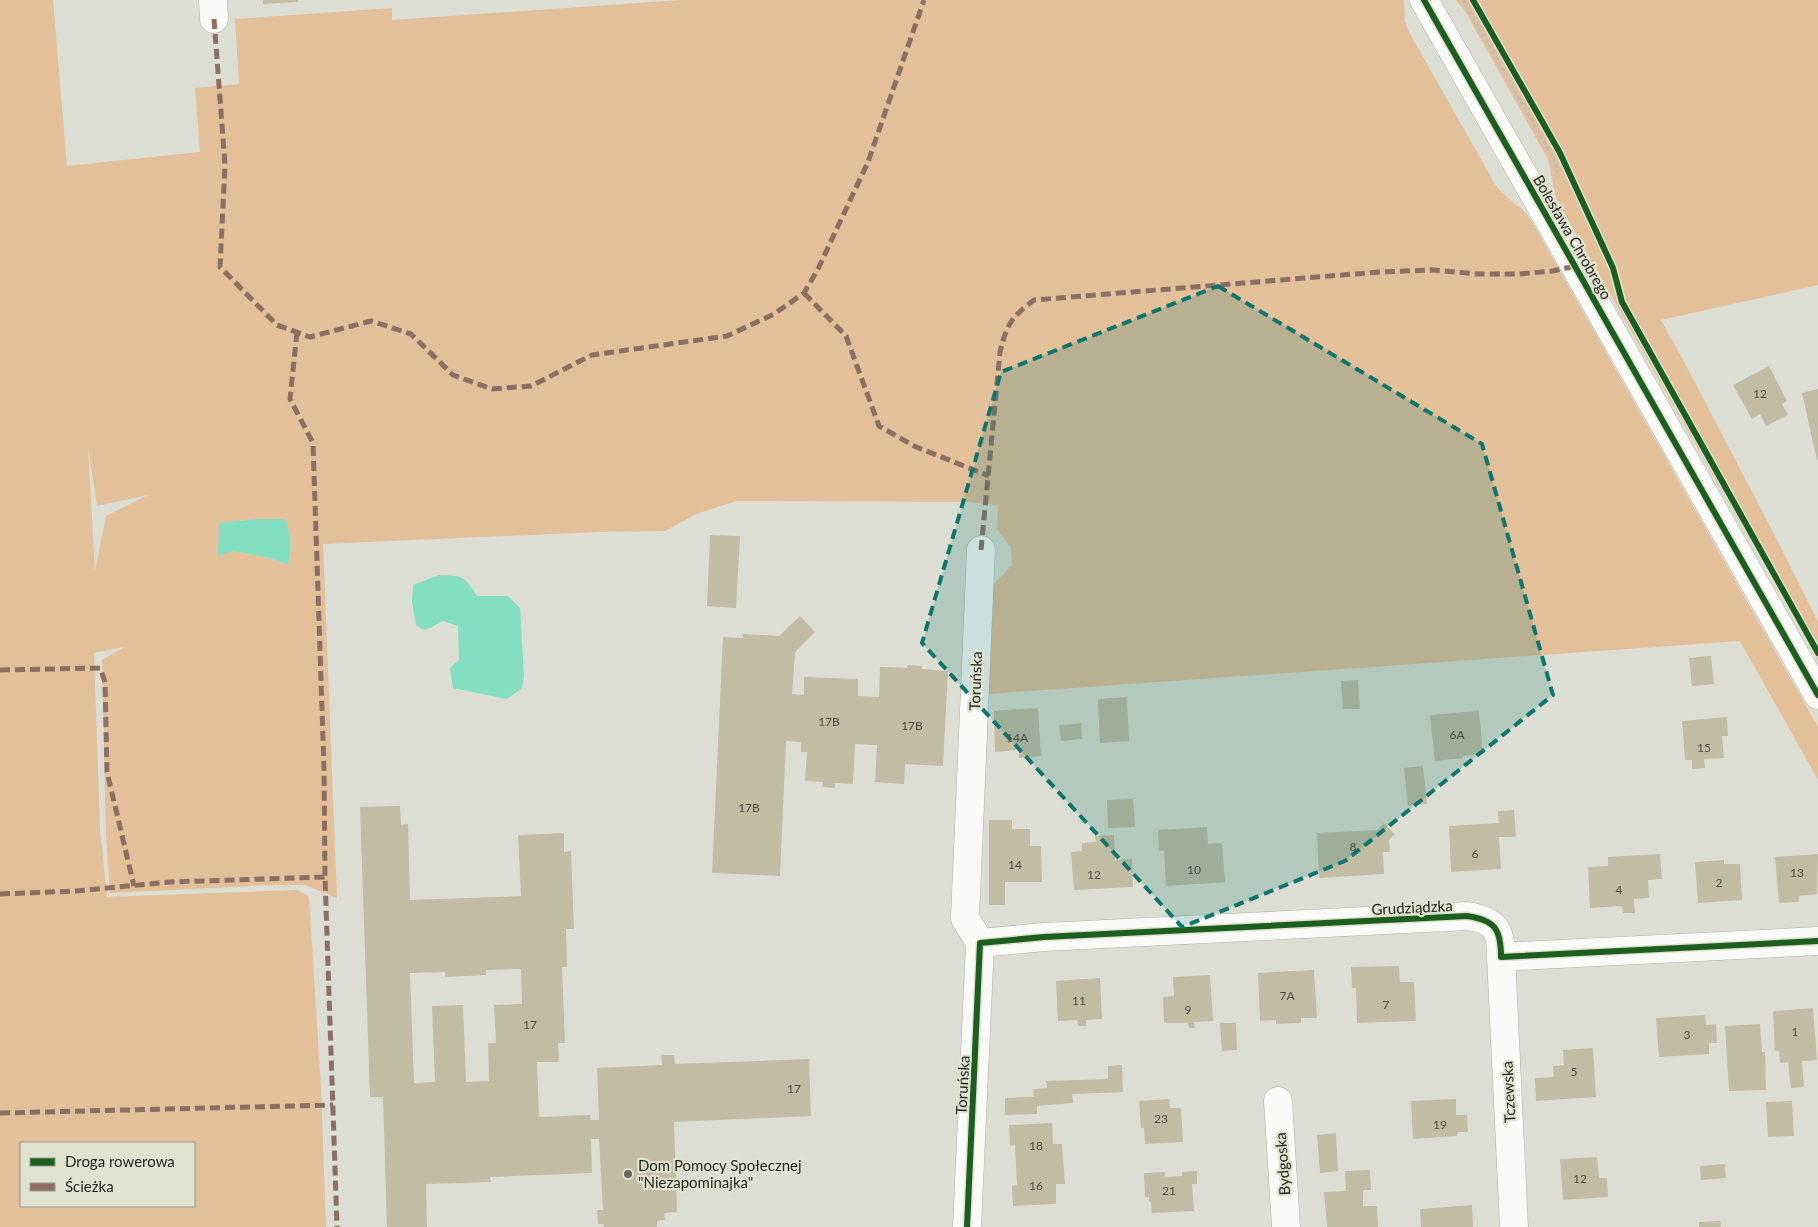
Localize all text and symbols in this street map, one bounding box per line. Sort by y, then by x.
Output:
street label: Bolesława Chrobrego [1530,172,1616,302]
house number: 12 [1753,386,1767,401]
street label: Toruńska [965,651,985,711]
house number: 17B [818,714,840,729]
house number: 17B [901,718,923,733]
house number: 6A [1449,727,1465,742]
house number: 14A [1006,730,1029,745]
house number: 15 [1697,740,1711,755]
house number: 17B [738,800,760,815]
house number: 8 [1350,839,1357,854]
house number: 6 [1472,846,1479,861]
house number: 14 [1008,857,1022,872]
house number: 10 [1187,862,1201,877]
house number: 13 [1790,865,1804,880]
house number: 12 [1087,867,1101,882]
house number: 2 [1716,875,1723,890]
house number: 4 [1616,882,1623,897]
street label: Grudziądzka [1371,896,1453,918]
house number: 7A [1279,988,1295,1003]
house number: 11 [1072,993,1086,1008]
house number: 7 [1383,997,1390,1012]
house number: 9 [1185,1002,1192,1017]
house number: 17 [523,1017,537,1032]
house number: 1 [1792,1024,1799,1039]
house number: 3 [1684,1027,1691,1042]
street label: Toruńska [951,1055,973,1115]
street label: Tczewska [1497,1061,1519,1123]
house number: 5 [1571,1064,1578,1079]
house number: 17 [787,1081,801,1096]
house number: 23 [1154,1111,1168,1126]
house number: 19 [1433,1117,1447,1132]
street label: Bydgoska [1271,1132,1293,1196]
house number: 18 [1029,1138,1043,1153]
legend [20,1142,195,1207]
text: Droga rowerowa [65,1152,175,1170]
place label: Dom Pomocy Społecznej "Niezapominajka" [638,1156,802,1191]
marker: Dom Pomocy Społecznej "Niezapominajka" [622,1168,634,1180]
house number: 12 [1573,1171,1587,1186]
text: Ścieżka [65,1177,114,1195]
house number: 16 [1029,1178,1043,1193]
house number: 21 [1162,1183,1176,1198]

